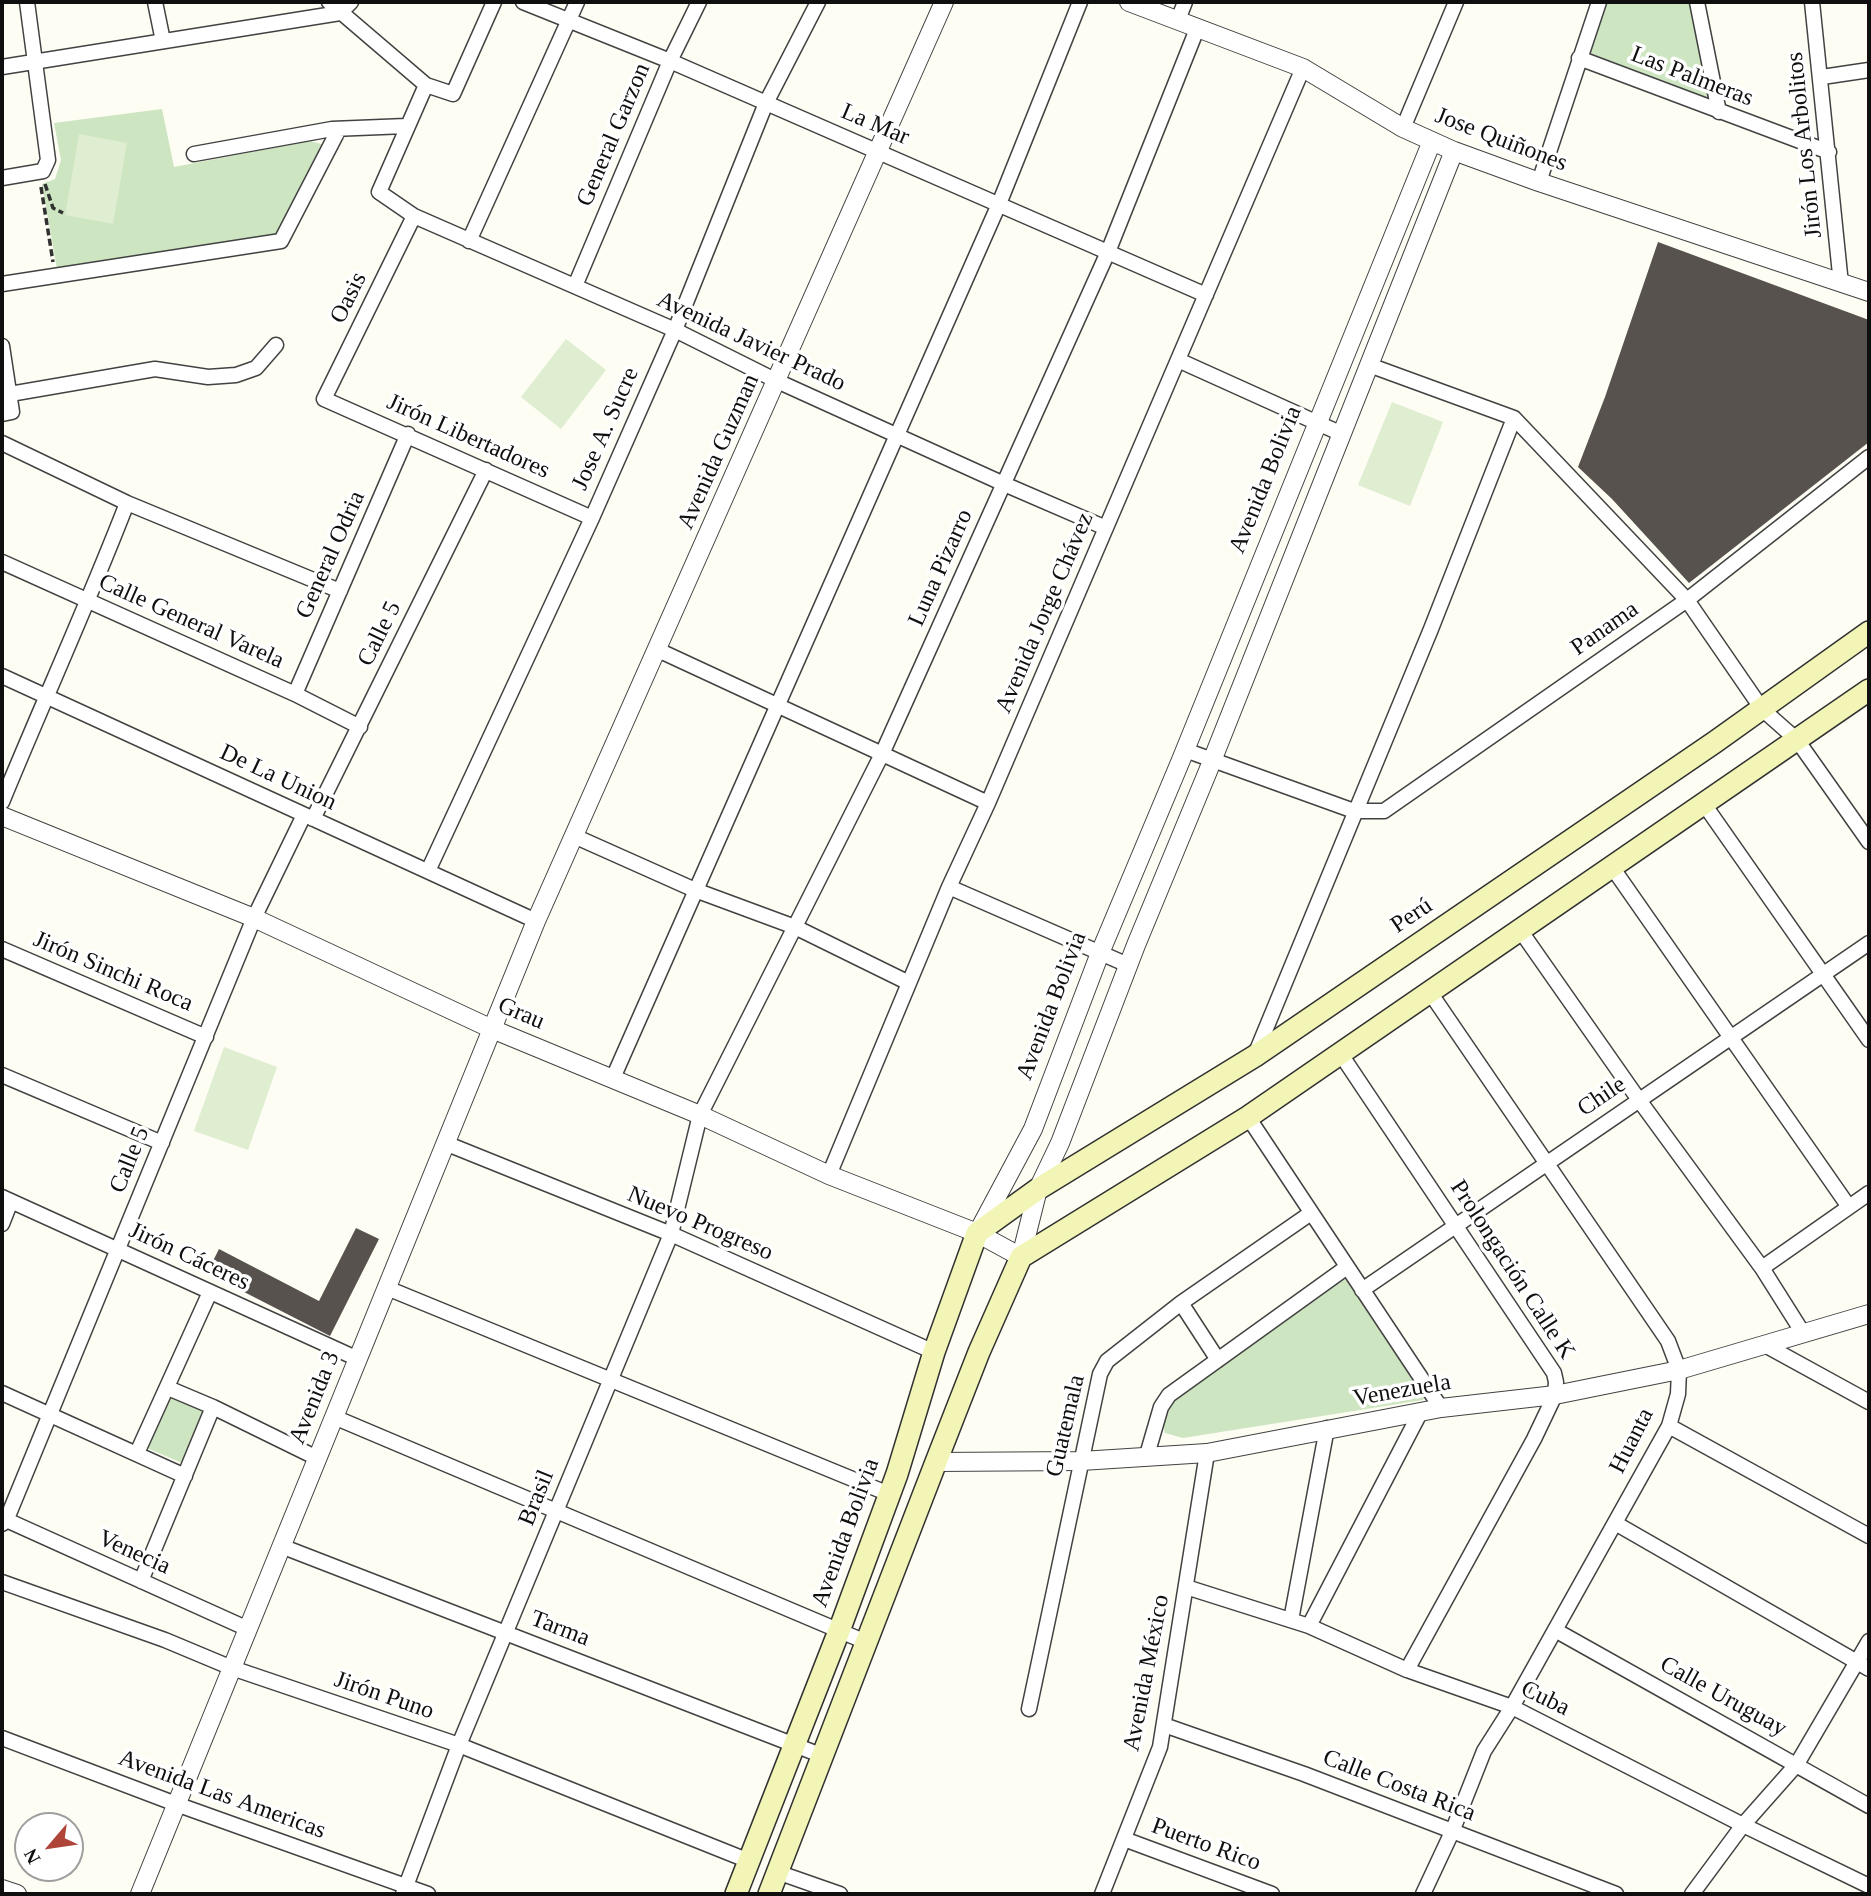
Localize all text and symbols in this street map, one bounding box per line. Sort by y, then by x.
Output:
street label: Las Palmeras [1627,41,1757,113]
street label: Jirón Los Arbolitos [1781,51,1829,239]
street label: General Garzon [571,59,657,211]
street label: La Mar [837,98,913,152]
street label: Jose Quiñones [1431,102,1571,178]
street label: Oasis [324,268,374,328]
street label: Avenida Javier Prado [652,286,850,398]
street label: Jose A. Sucre [566,363,646,495]
street label: Avenida Guzman [672,370,766,534]
street label: Jirón Libertadores [382,388,554,486]
street label: Avenida Bolivia [1223,402,1309,558]
street label: General Odria [290,487,372,623]
street label: Luna Pizarro [903,505,979,631]
street label: Avenida Jorge Chávez [990,508,1100,718]
street label: Calle General Varela [94,568,288,676]
street label: Panama [1566,595,1644,663]
street label: Calle 5 [352,597,408,671]
street label: De La Union [215,738,341,818]
street label: Perú [1386,892,1438,940]
street label: Jirón Sinchi Roca [29,925,197,1019]
street label: Avenida Bolivia [1011,928,1093,1084]
street label: Grau [493,991,549,1037]
street label: Chile [1572,1071,1632,1123]
street label: Calle 5 [104,1123,156,1197]
street label: Prolongación Calle K [1443,1175,1581,1365]
street label: Nuevo Progreso [623,1180,777,1268]
street label: Jirón Cáceres [124,1216,254,1298]
street label: Avenida 3 [283,1347,347,1449]
street label: Venezuela [1351,1368,1453,1414]
street label: Guatemala [1040,1372,1092,1480]
street label: Huanta [1603,1404,1661,1478]
street label: Avenida Bolivia [806,1455,886,1611]
street label: Brasil [513,1466,561,1530]
street label: Venecia [93,1524,175,1582]
street label: Avenida México [1118,1592,1176,1754]
street label: Tarma [526,1605,594,1653]
street label: Calle Uruguay [1655,1650,1791,1744]
street label: Jirón Puno [330,1666,438,1726]
street label: Cuba [1516,1675,1574,1723]
street label: Avenida Las Americas [115,1744,329,1846]
street label: Calle Costa Rica [1319,1744,1479,1828]
north arrow [14,1812,84,1882]
street label: Puerto Rico [1148,1812,1264,1878]
text: N [19,1845,44,1868]

